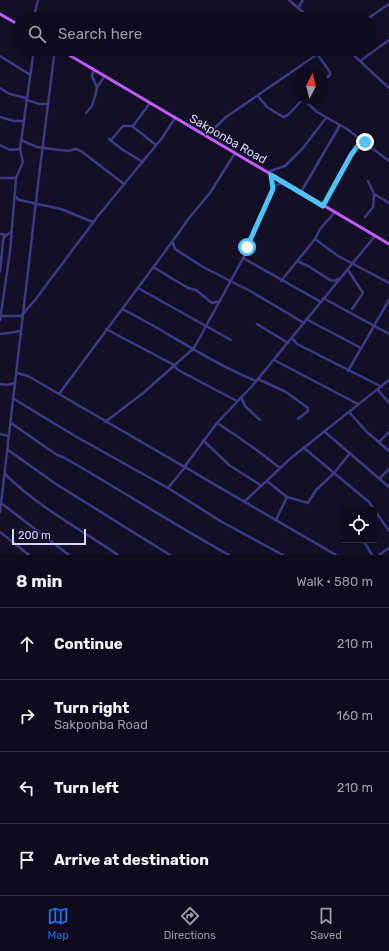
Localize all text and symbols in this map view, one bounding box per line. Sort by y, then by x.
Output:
search box [12,12,377,56]
icon: search [26,23,48,45]
text: Search here [58,25,142,43]
north arrow [293,68,329,104]
street label: Sakponba Road [187,111,269,167]
route end [356,133,374,151]
route start [238,238,256,256]
map controls [341,507,377,543]
button: locate [341,507,377,543]
scale bar [12,527,86,546]
text: 200 m [18,529,51,542]
text: 8 min [16,571,63,591]
text: Walk · 580 m [296,574,373,589]
icon: ahead [16,633,38,655]
text: Continue [54,635,123,653]
text: 210 m [337,636,373,651]
text: Turn right [54,699,129,717]
icon: right [16,705,38,727]
text: 160 m [337,708,373,723]
text: Sakponba Road [54,717,148,732]
icon: left [16,777,38,799]
text: Turn left [54,779,119,797]
text: 210 m [337,780,373,795]
icon: arrive [16,849,38,871]
text: Arrive at destination [54,851,209,869]
tab: Map [47,905,69,942]
tab: Directions [164,905,216,942]
tab: Saved [310,905,342,942]

